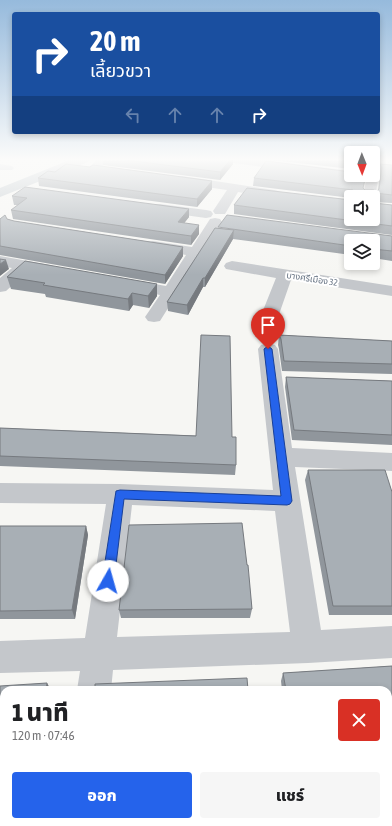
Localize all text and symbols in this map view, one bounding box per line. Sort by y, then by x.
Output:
text: 20 m [90,25,140,57]
icon: right [24,28,76,80]
text: เลี้ยวขวา [90,60,151,81]
icon: left [122,104,144,126]
icon: ahead [164,104,186,126]
icon: ahead [206,104,228,126]
icon: right [248,104,270,126]
north arrow [344,146,380,182]
map controls [344,146,380,270]
button: sound [344,190,380,226]
button: layers [344,234,380,270]
street label: บางศรีเมือง 32 [286,270,338,288]
pin [251,308,285,349]
icon: arrive [257,314,279,336]
position arrow [87,560,129,602]
text: 1 นาที [12,699,69,726]
button: close [338,699,380,741]
text: 120 m · 07:46 [12,728,75,743]
button: ออก [12,772,192,818]
button: แชร์ [200,772,380,818]

